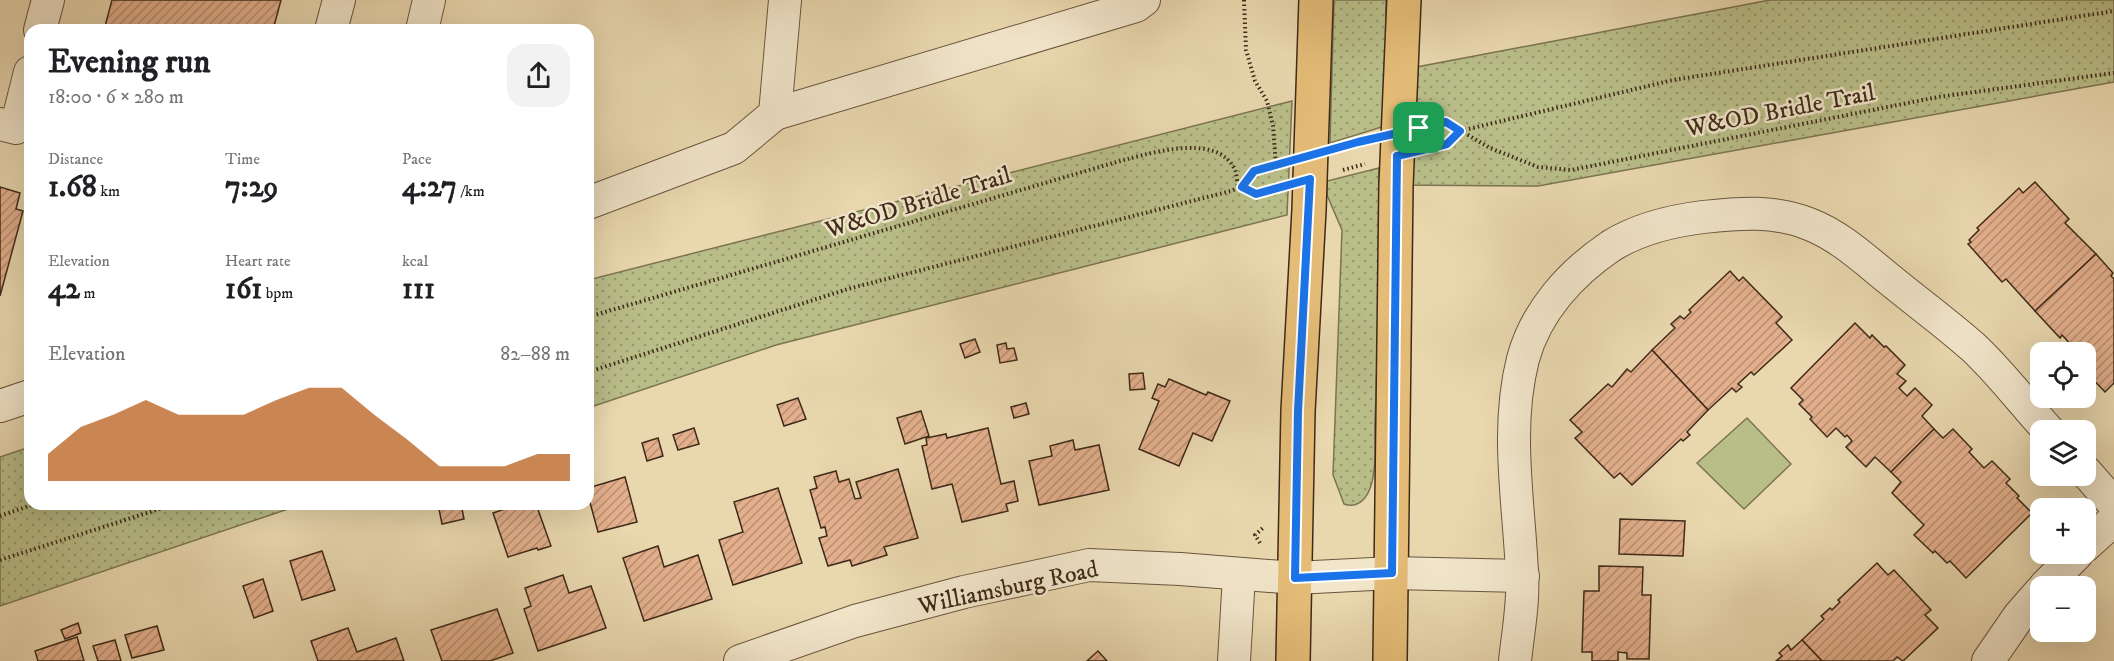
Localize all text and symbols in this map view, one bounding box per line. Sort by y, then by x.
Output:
text: Evening run [48,42,210,83]
button: share [507,44,570,107]
street label: W&OD Bridle Trail [1682,78,1878,144]
text: 18:00 · 6 × 280 m [48,85,184,110]
pin [1393,102,1444,153]
icon: arrive [1402,111,1435,144]
text: Distance [48,149,103,169]
text: Time [225,149,260,169]
text: Pace [402,149,432,169]
street label: W&OD Bridle Trail [821,160,1016,246]
text: 1.68 [48,169,97,206]
text: 7:29 [225,169,278,206]
text: 4:27 [402,169,457,206]
text: km [97,181,120,201]
text: /km [457,181,485,201]
text: Elevation [48,251,110,271]
text: Heart rate [225,251,291,271]
text: kcal [402,251,428,271]
text: 42 [48,271,80,308]
text: 161 [225,271,262,308]
text: 111 [402,271,435,308]
text: m [80,283,95,303]
text: bpm [262,283,293,303]
text: Elevation [48,342,125,367]
text: 82–88 m [500,342,570,367]
map controls [2030,342,2096,642]
button: locate [2030,342,2096,408]
button: layers [2030,420,2096,486]
button: + [2030,498,2096,564]
street label: Williamsburg Road [914,554,1101,622]
button: − [2030,576,2096,642]

